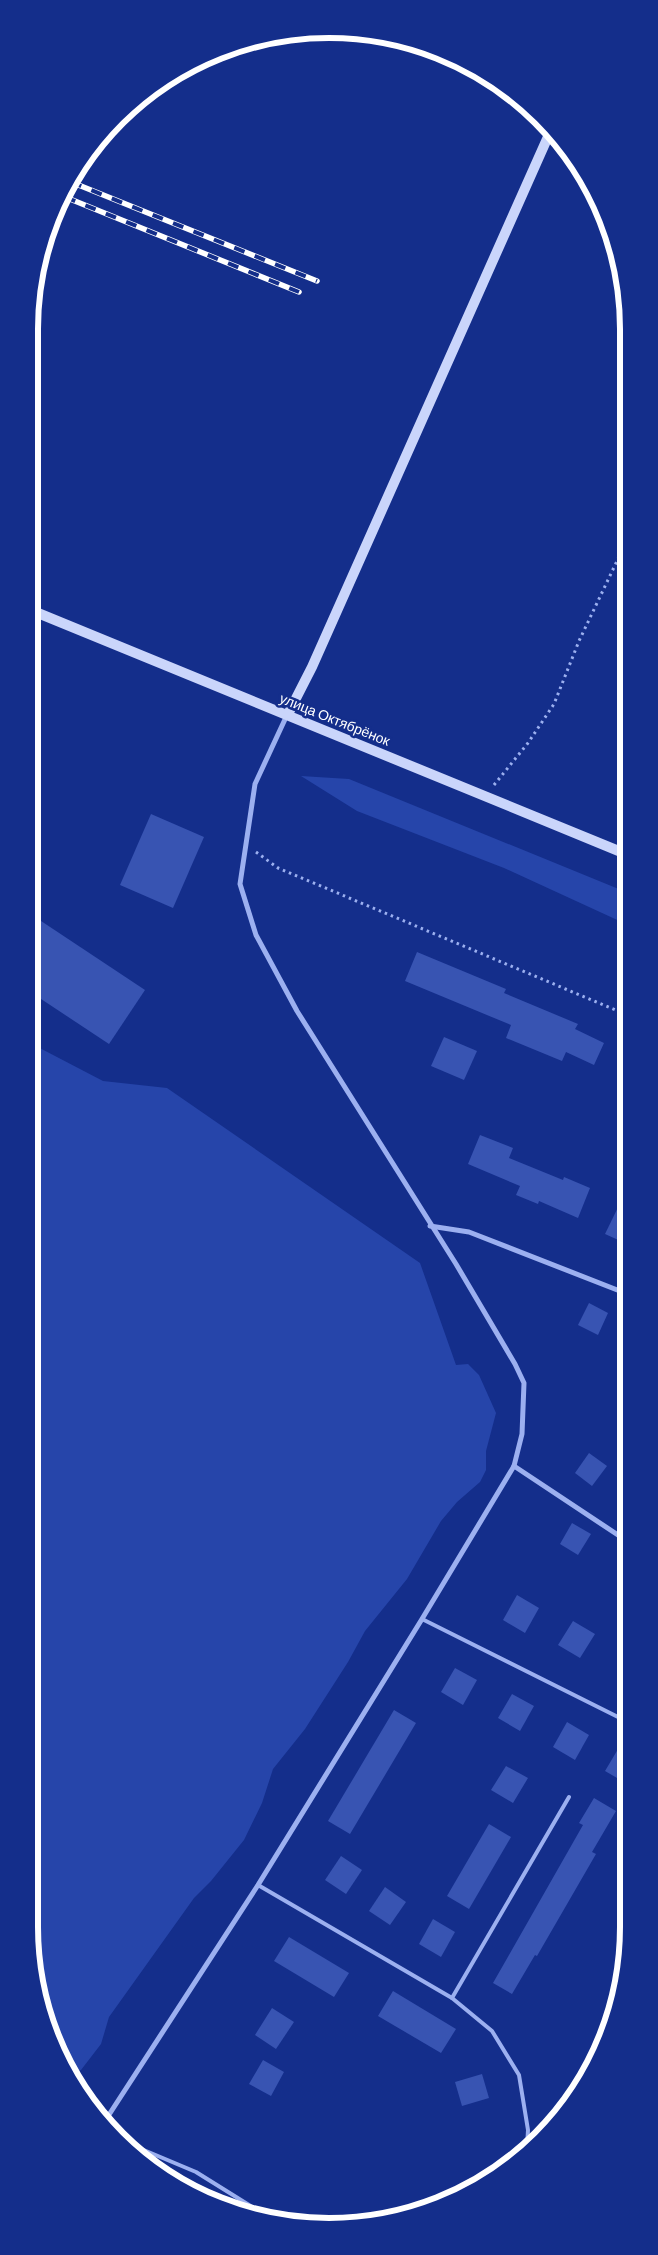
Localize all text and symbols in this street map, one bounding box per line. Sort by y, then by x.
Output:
street label: улица Октябрёнок [277,689,394,749]

